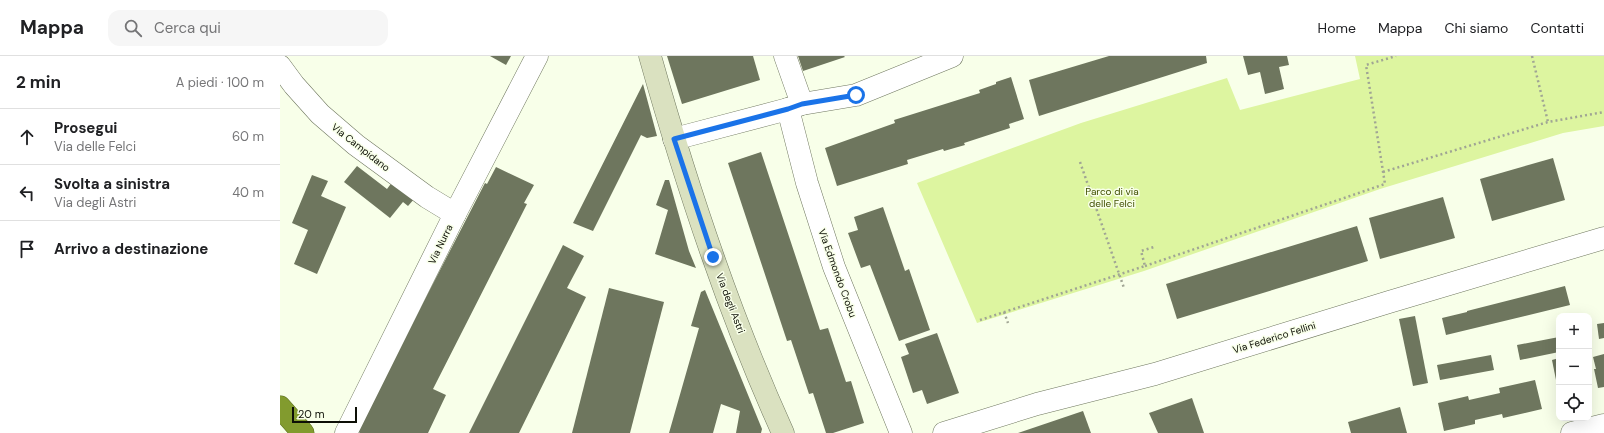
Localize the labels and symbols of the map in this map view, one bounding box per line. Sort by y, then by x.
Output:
route start [847,86,865,104]
street label: Via Campidano [329,120,393,174]
park label: Parco di via delle Felci [1085,185,1139,210]
street label: Via Nurra [425,222,456,266]
street label: Via Edmondo Crobu [815,227,860,319]
route end [704,248,722,266]
street label: Via degli Astri [713,271,748,335]
street label: Via Federico Fellini [1231,319,1317,356]
scale bar [292,405,357,424]

